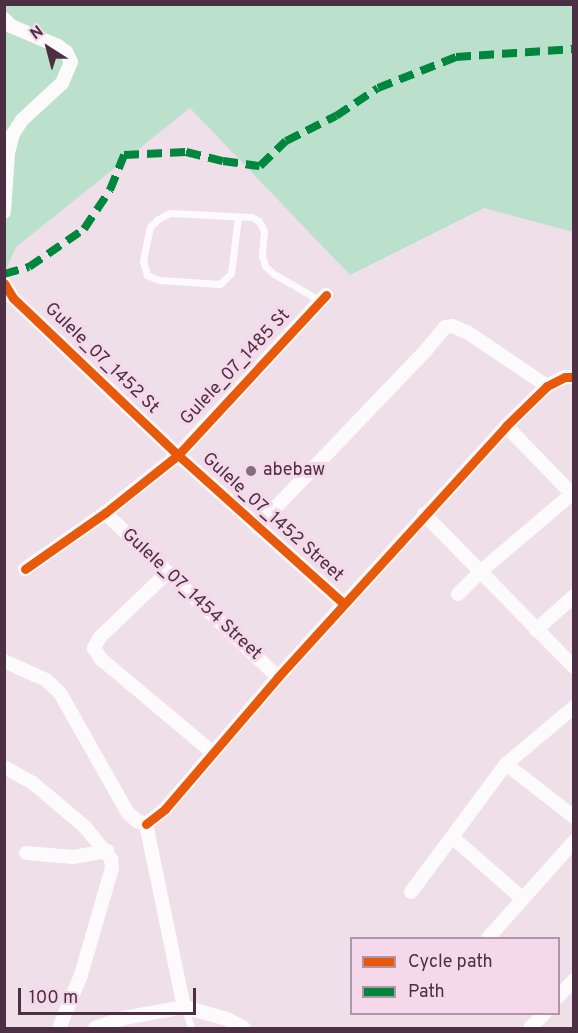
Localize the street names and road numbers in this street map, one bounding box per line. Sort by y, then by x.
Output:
street label: Gulele_07_1452 St [39,299,163,419]
street label: Gulele_07_1485 St [177,306,295,430]
street label: Gulele_07_1452 Street [197,449,347,587]
street label: Gulele_07_1454 Street [117,525,265,665]

